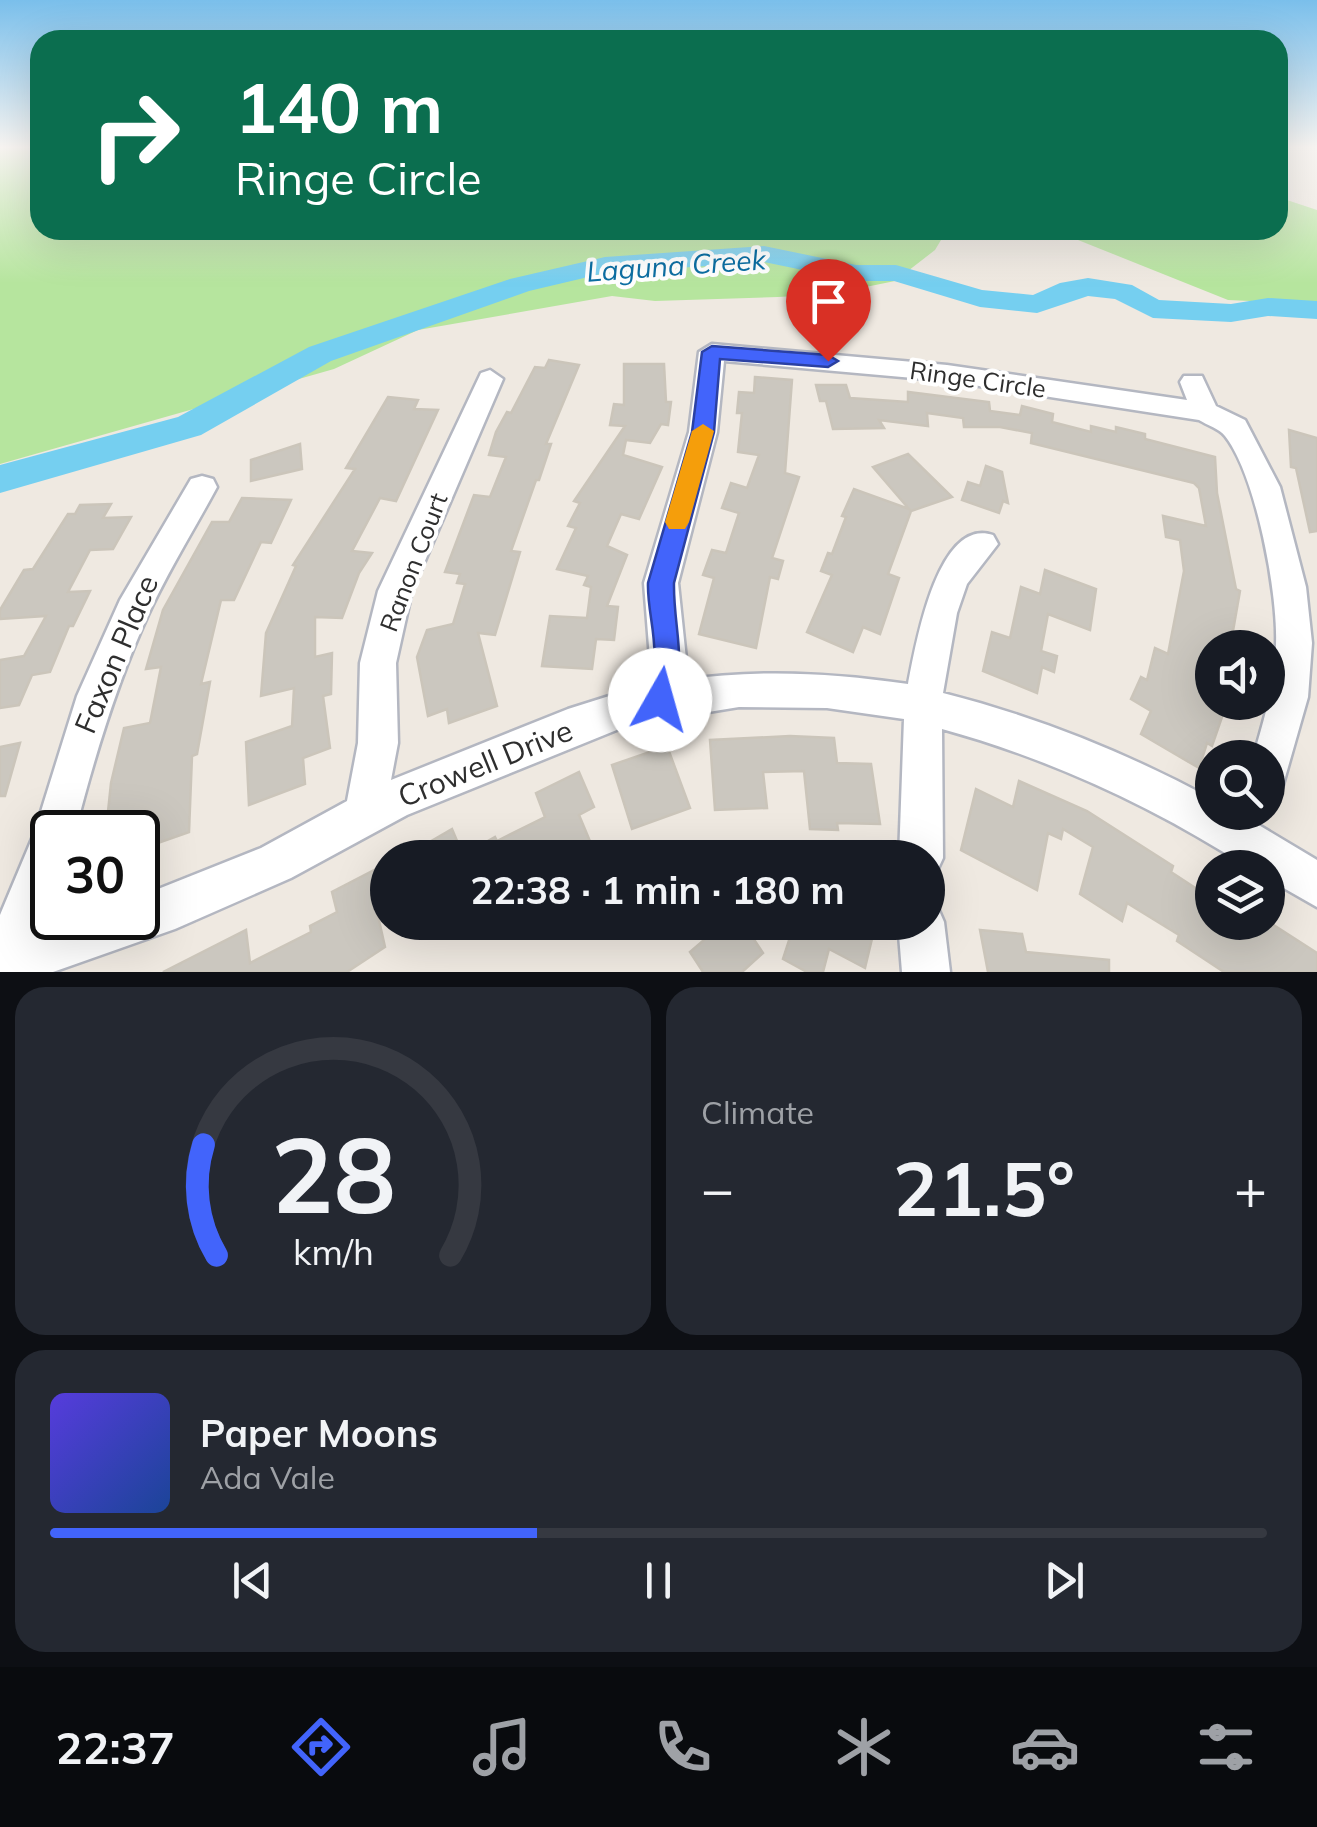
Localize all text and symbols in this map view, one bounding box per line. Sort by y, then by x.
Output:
text: 140 m [235,63,443,151]
icon: right [70,70,200,200]
text: Ringe Circle [235,150,482,206]
water label: Laguna Creek [585,241,768,289]
pin [786,259,871,362]
icon: arrive [801,274,856,329]
street label: Ringe Circle [908,354,1048,404]
street label: Ranon Court [372,488,454,636]
street label: Faxon Place [66,569,166,739]
map controls [1195,630,1285,940]
button: sound [1195,630,1285,720]
position arrow [608,648,712,752]
street label: Crowell Drive [392,711,578,815]
button: search [1195,740,1285,830]
speed limit sign: 30 [30,810,160,940]
button: layers [1195,850,1285,940]
text: 22:38 · 1 min · 180 m [470,866,845,914]
text: Climate [701,1092,814,1132]
text: 28 [271,1108,395,1239]
text: 21.5° [893,1141,1075,1235]
text: − [701,1154,734,1223]
text: + [1234,1154,1267,1223]
text: km/h [293,1229,373,1274]
text: Paper Moons [200,1409,438,1457]
text: Ada Vale [200,1457,335,1497]
icon: previous [225,1553,280,1608]
icon: pause [631,1553,686,1608]
icon: next [1037,1553,1092,1608]
icon: directions [286,1712,356,1782]
icon: music [467,1712,537,1782]
icon: phone [648,1712,718,1782]
icon: climate [829,1712,899,1782]
icon: car [1010,1712,1080,1782]
icon: filters [1191,1712,1261,1782]
text: 22:37 [56,1719,175,1775]

